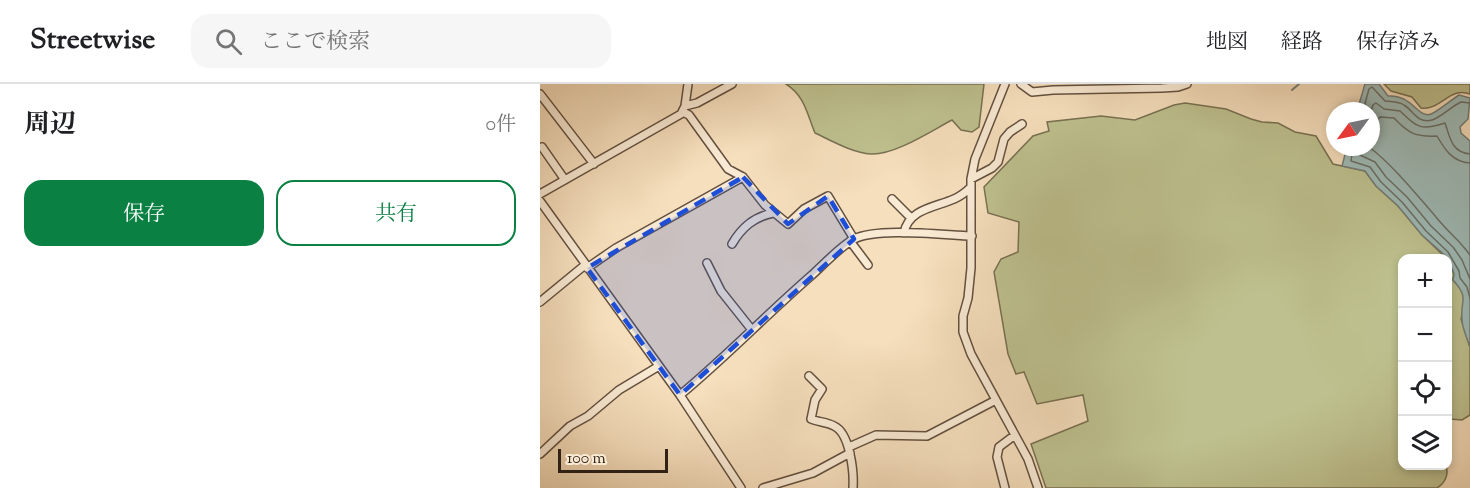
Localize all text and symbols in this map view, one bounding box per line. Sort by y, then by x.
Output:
search box [191,14,611,68]
text: Streetwise [30,21,155,61]
icon: search [212,25,245,58]
text: ここで検索 [260,27,370,59]
text: 地図 [1206,28,1248,58]
text: 経路 [1281,28,1323,58]
text: 保存済み [1356,28,1440,58]
north arrow [1326,102,1380,156]
text: 周辺 [24,107,76,144]
text: 0件 [485,111,516,140]
button: 保存 [24,180,264,246]
button: 共有 [276,180,516,246]
map controls [1398,254,1452,470]
button: + [1398,254,1452,308]
button: − [1398,308,1452,362]
button: locate [1398,362,1452,416]
button: layers [1398,416,1452,470]
scale bar [558,446,668,474]
text: 100 m [567,448,606,471]

